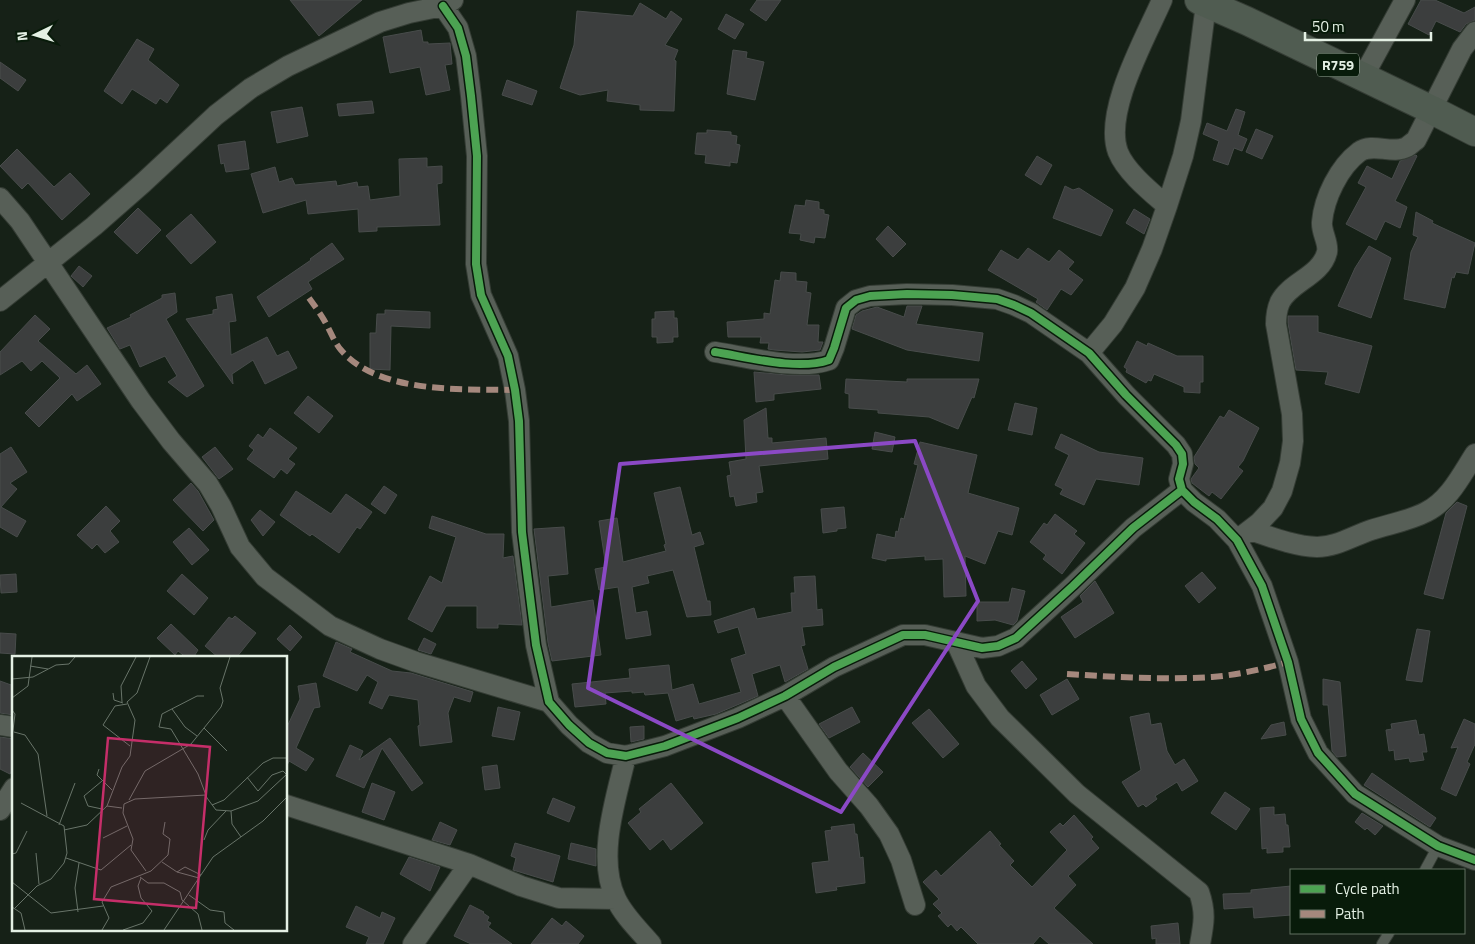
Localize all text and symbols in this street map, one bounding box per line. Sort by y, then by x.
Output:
north arrow [10,10,60,60]
scale bar [1305,10,1431,42]
text: 50 m [1312,15,1345,38]
text: N [11,30,32,42]
road number: R759 [1317,54,1359,76]
inset map [12,656,288,932]
legend [1290,869,1465,934]
text: Cycle path [1335,877,1400,900]
text: Path [1335,902,1365,925]

